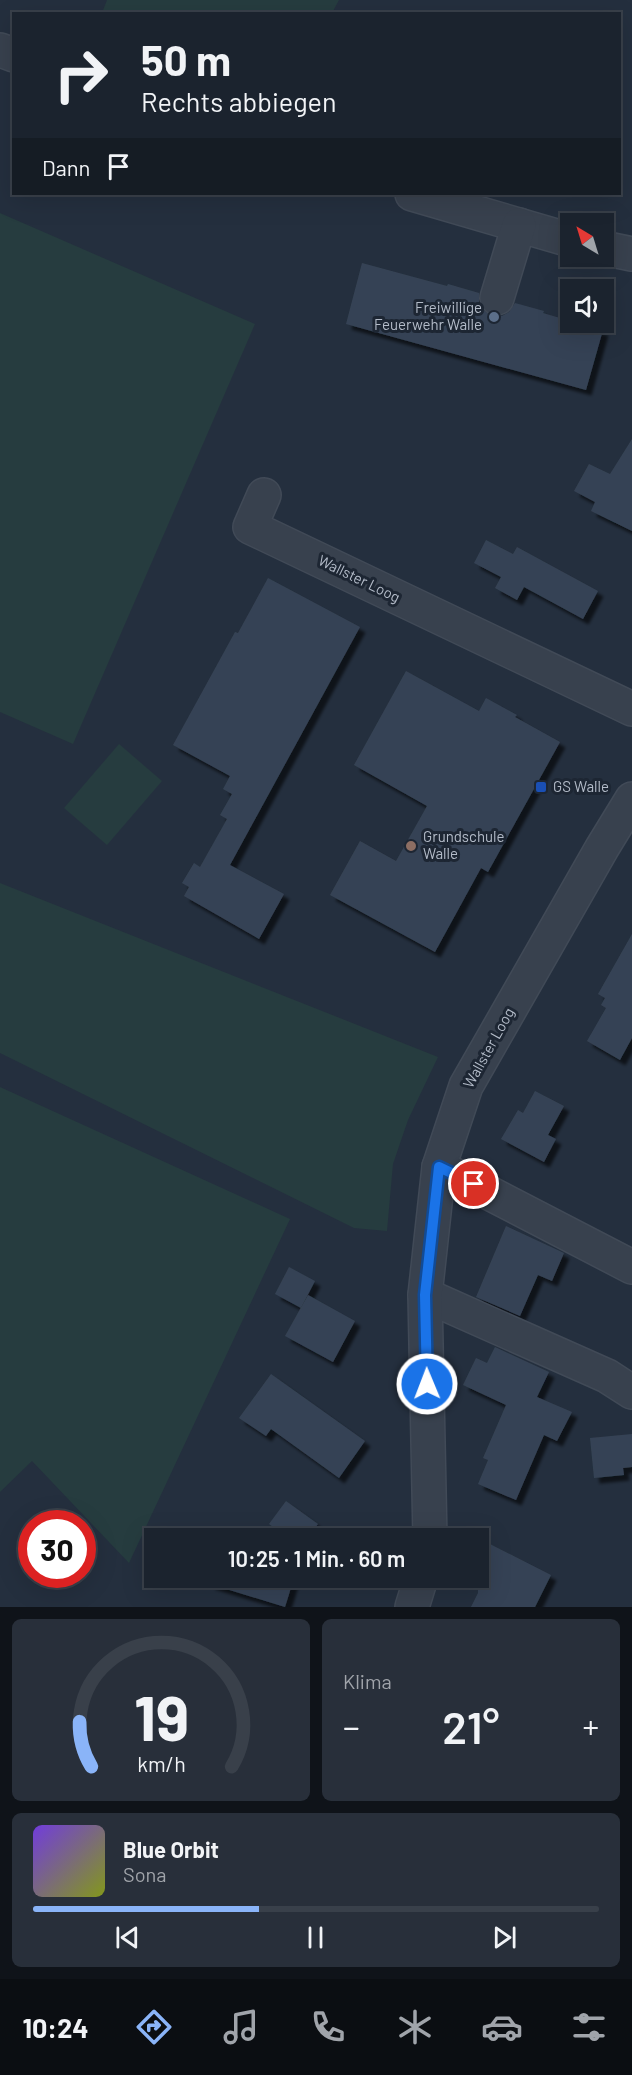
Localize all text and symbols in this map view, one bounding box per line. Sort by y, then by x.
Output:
text: 50 m [141,34,231,84]
icon: right [42,36,120,114]
text: Rechts abbiegen [141,85,337,117]
icon: arrive [102,150,135,183]
text: Dann [42,154,90,180]
north arrow [560,213,614,267]
map controls [560,213,614,333]
button: sound [560,279,614,333]
place label: Freiwillige Feuerwehr Walle [374,298,482,333]
marker: Freiwillige Feuerwehr Walle [487,310,501,324]
street label: Wallster Loog [316,551,403,606]
place label: GS Walle [553,777,609,795]
marker: GS Walle [534,780,548,794]
place label: Grundschule Walle [423,827,504,862]
marker: Grundschule Walle [404,839,418,853]
street label: Wallster Loog [459,1004,518,1091]
pin [448,1158,499,1209]
icon: arrive [457,1167,490,1200]
position arrow [395,1352,459,1416]
speed limit sign: 30 [18,1510,96,1588]
text: 10:25 · 1 Min. · 60 m [228,1545,405,1571]
text: Klima [343,1669,392,1693]
text: 19 [133,1679,189,1753]
text: 21° [442,1699,500,1753]
text: − [343,1706,360,1746]
text: + [582,1706,599,1746]
text: km/h [137,1751,185,1776]
text: Blue Orbit [123,1836,219,1862]
text: Sona [123,1862,167,1886]
icon: previous [111,1921,144,1954]
icon: pause [299,1921,332,1954]
icon: next [488,1921,521,1954]
icon: directions [133,2006,175,2048]
icon: music [220,2006,262,2048]
icon: phone [307,2006,349,2048]
icon: climate [394,2006,436,2048]
icon: car [481,2006,523,2048]
icon: filters [568,2006,610,2048]
text: 10:24 [22,2011,89,2043]

